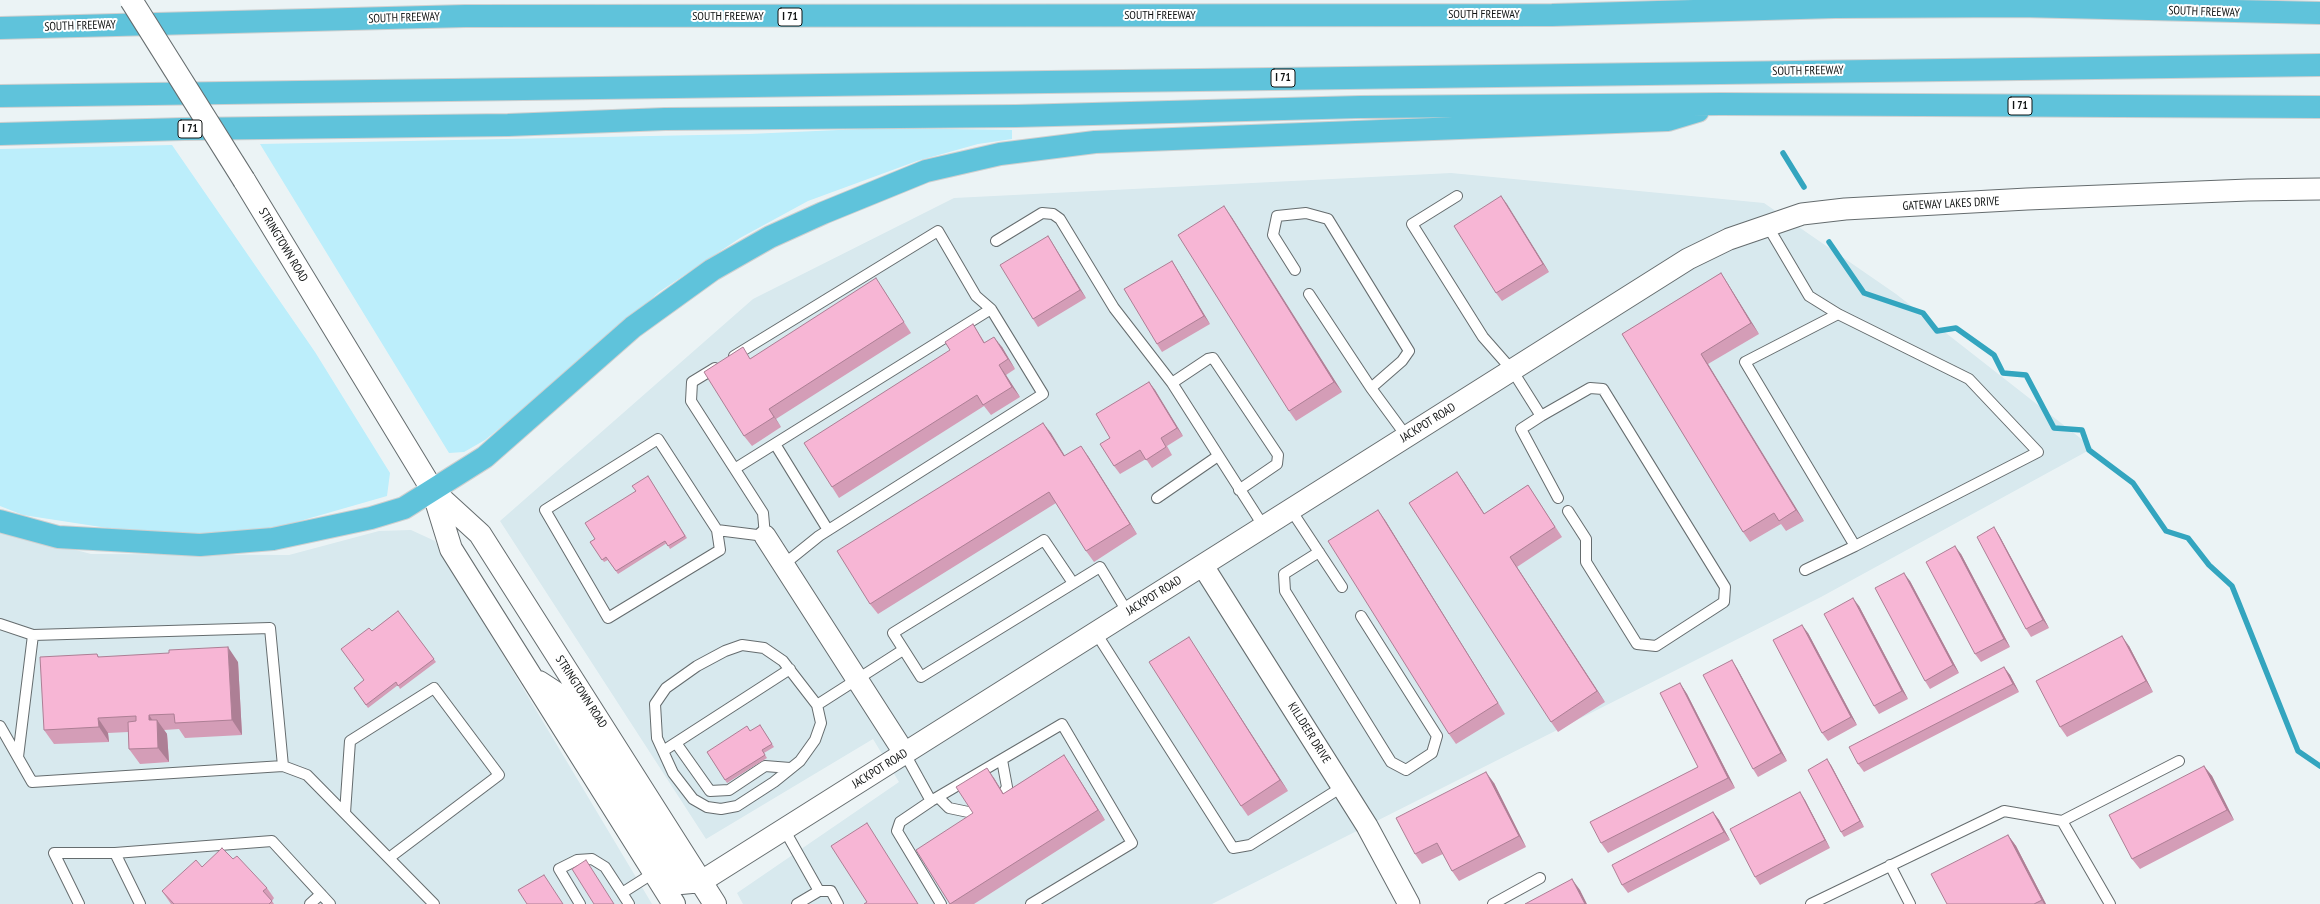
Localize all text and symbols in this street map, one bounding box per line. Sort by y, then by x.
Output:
street label: SOUTH FREEWAY [2168,4,2240,20]
road number: I 71 [778,8,802,26]
street label: SOUTH FREEWAY [1448,8,1520,22]
street label: SOUTH FREEWAY [1124,9,1196,23]
street label: SOUTH FREEWAY [368,10,440,26]
street label: SOUTH FREEWAY [692,10,764,24]
street label: SOUTH FREEWAY [44,18,116,34]
street label: SOUTH FREEWAY [1772,63,1844,79]
road number: I 71 [1271,69,1295,87]
road number: I 71 [2008,97,2032,115]
road number: I 71 [178,120,202,138]
street label: GATEWAY LAKES DRIVE [1902,194,2000,214]
street label: STRINGTOWN ROAD [255,205,311,285]
street label: JACKPOT ROAD [1398,400,1458,446]
street label: JACKPOT ROAD [1124,573,1184,619]
street label: STRINGTOWN ROAD [552,653,610,731]
street label: KILLDEER DRIVE [1285,700,1333,766]
street label: JACKPOT ROAD [850,746,910,792]

